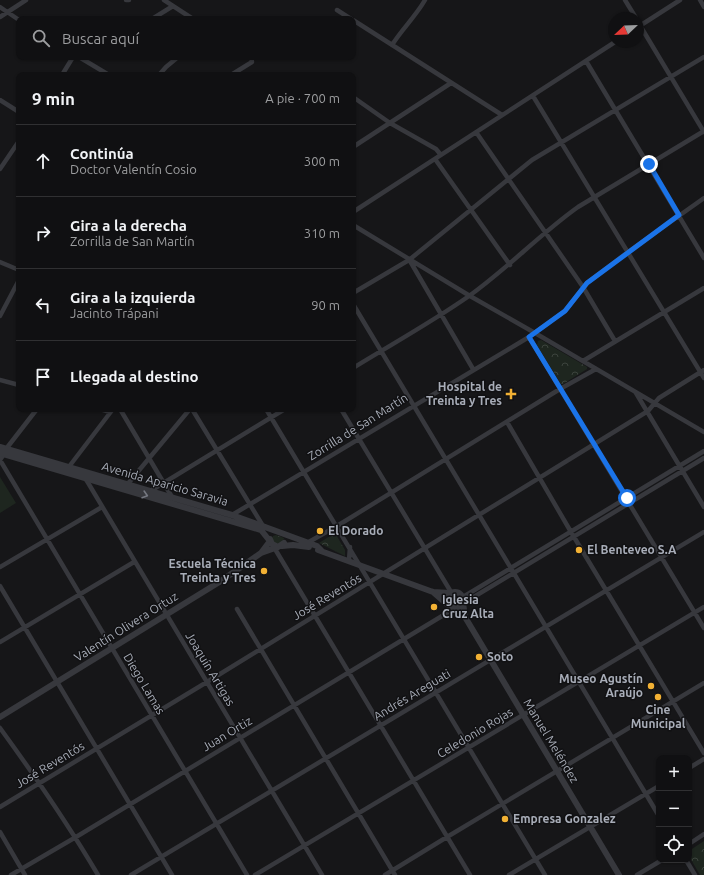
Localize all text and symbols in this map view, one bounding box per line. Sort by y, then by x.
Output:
north arrow [608,12,644,48]
search box [16,16,356,60]
icon: search [30,27,52,49]
text: Buscar aquí [62,30,139,47]
text: 9 min [32,89,75,108]
text: A pie · 700 m [265,91,340,105]
text: Continúa [70,145,134,162]
icon: ahead [32,150,54,172]
text: 300 m [304,154,340,168]
route end [640,155,658,173]
text: Doctor Valentín Cosio [70,162,197,176]
text: Gira a la derecha [70,217,187,234]
icon: right [32,222,54,244]
text: 310 m [304,226,340,240]
text: Zorrilla de San Martín [70,234,195,248]
text: Gira a la izquierda [70,289,196,306]
icon: left [32,294,54,316]
text: 90 m [311,298,340,312]
text: Jacinto Trápani [70,306,159,320]
icon: arrive [32,366,54,388]
text: Llegada al destino [70,368,199,385]
place label: Hospital de Treinta y Tres [426,380,502,407]
marker: Hospital de Treinta y Tres [505,388,517,400]
street label: Zorrilla de San Martín [306,391,410,463]
street label: Avenida Aparicio Saravia [101,459,230,508]
route start [618,489,636,507]
one-way arrow [141,490,148,499]
place label: El Dorado [328,524,383,537]
marker: El Dorado [315,526,325,536]
place label: El Benteveo S.A [587,543,677,556]
marker: El Benteveo S.A [574,545,584,555]
place label: Escuela Técnica Treinta y Tres [169,557,256,584]
marker: Escuela Técnica Treinta y Tres [259,566,269,576]
street label: José Reventós [290,571,363,622]
street label: Valentín Olivera Ortuz [72,589,180,664]
place label: Iglesia Cruz Alta [442,593,494,620]
marker: Iglesia Cruz Alta [429,602,439,612]
street label: Joaquín Artigas [183,630,238,708]
place label: Soto [487,650,513,663]
street label: Diego Lamas [121,651,168,717]
marker: Soto [474,652,484,662]
street label: Andrés Areguati [371,666,453,723]
place label: Museo Agustín Araújo [559,672,643,699]
marker: Museo Agustín Araújo [646,681,656,691]
marker: Cine Municipal [653,692,663,702]
street label: Manuel Meléndez [521,696,582,785]
place label: Cine Municipal [631,703,686,730]
street label: Celedonio Rojas [435,705,515,760]
street label: Juan Ortiz [200,713,254,753]
street label: José Reventós [13,739,86,790]
map controls [656,755,692,863]
button: + [656,755,692,791]
button: − [656,791,692,827]
place label: Empresa Gonzalez [513,812,616,825]
marker: Empresa Gonzalez [500,814,510,824]
button: locate [656,827,692,863]

